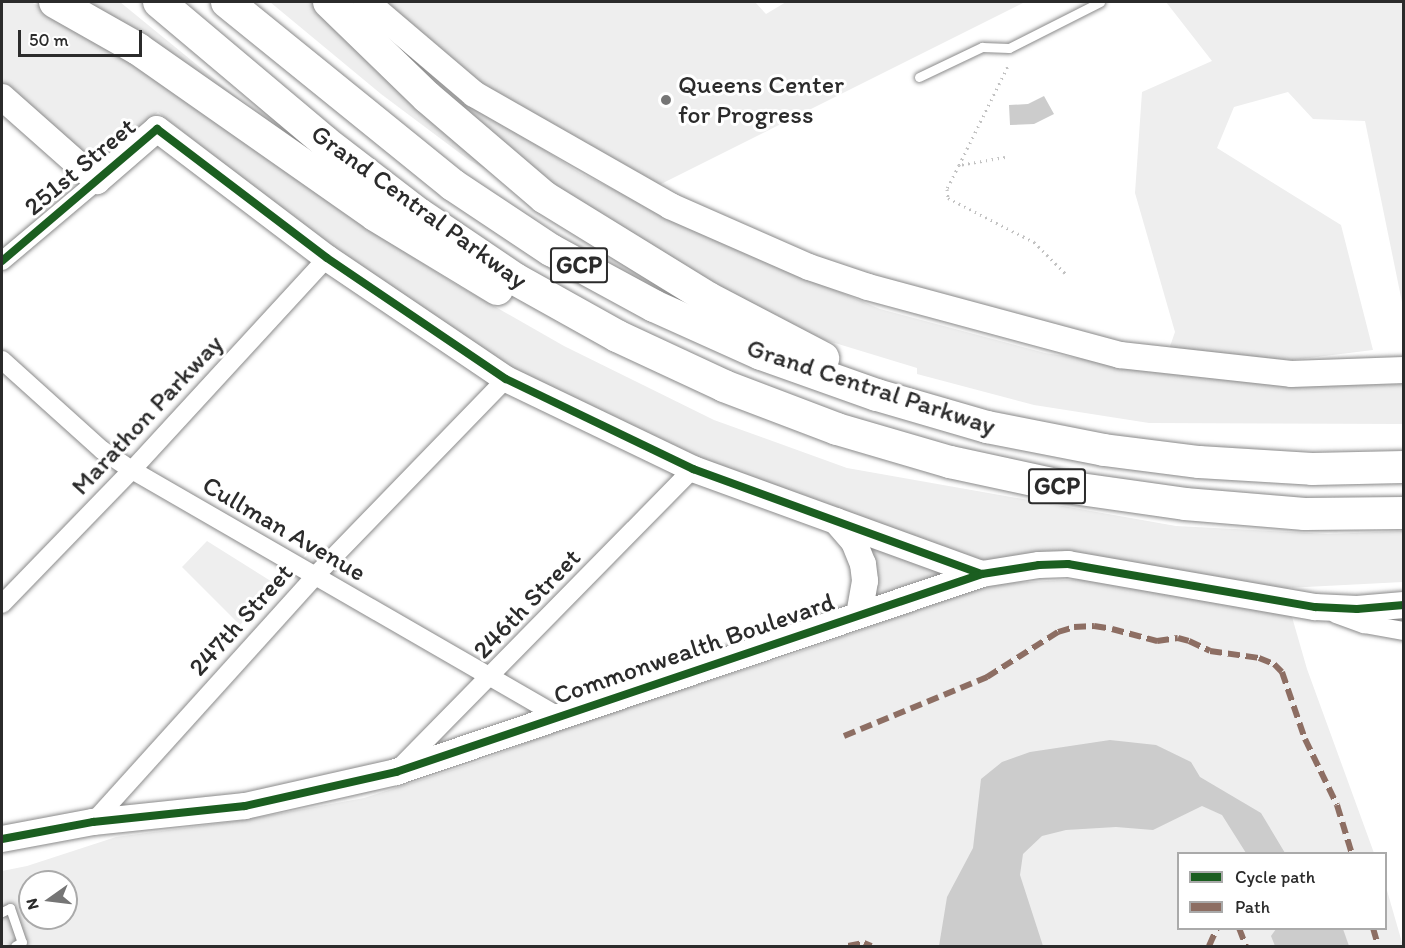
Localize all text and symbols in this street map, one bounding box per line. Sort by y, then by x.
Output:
scale bar [21,18,146,56]
text: 50 m [29,29,69,51]
place label: Queens Center for Progress [678,69,844,130]
marker: Queens Center for Progress [659,93,673,107]
street label: 251st Street [18,112,142,222]
street label: Grand Central Parkway [305,118,533,296]
road number: GCP [549,244,609,286]
street label: Marathon Parkway [65,328,229,502]
street label: Grand Central Parkway [743,332,999,442]
road number: GCP [1027,465,1087,507]
street label: Cullman Avenue [197,470,371,588]
street label: 246th Street [467,543,587,665]
street label: 247th Street [183,558,299,682]
street label: Commonwealth Boulevard [549,586,839,712]
legend [1177,852,1387,930]
text: Cycle path [1235,866,1315,888]
north arrow [18,870,78,930]
text: N [21,896,43,912]
text: Path [1235,896,1270,918]

